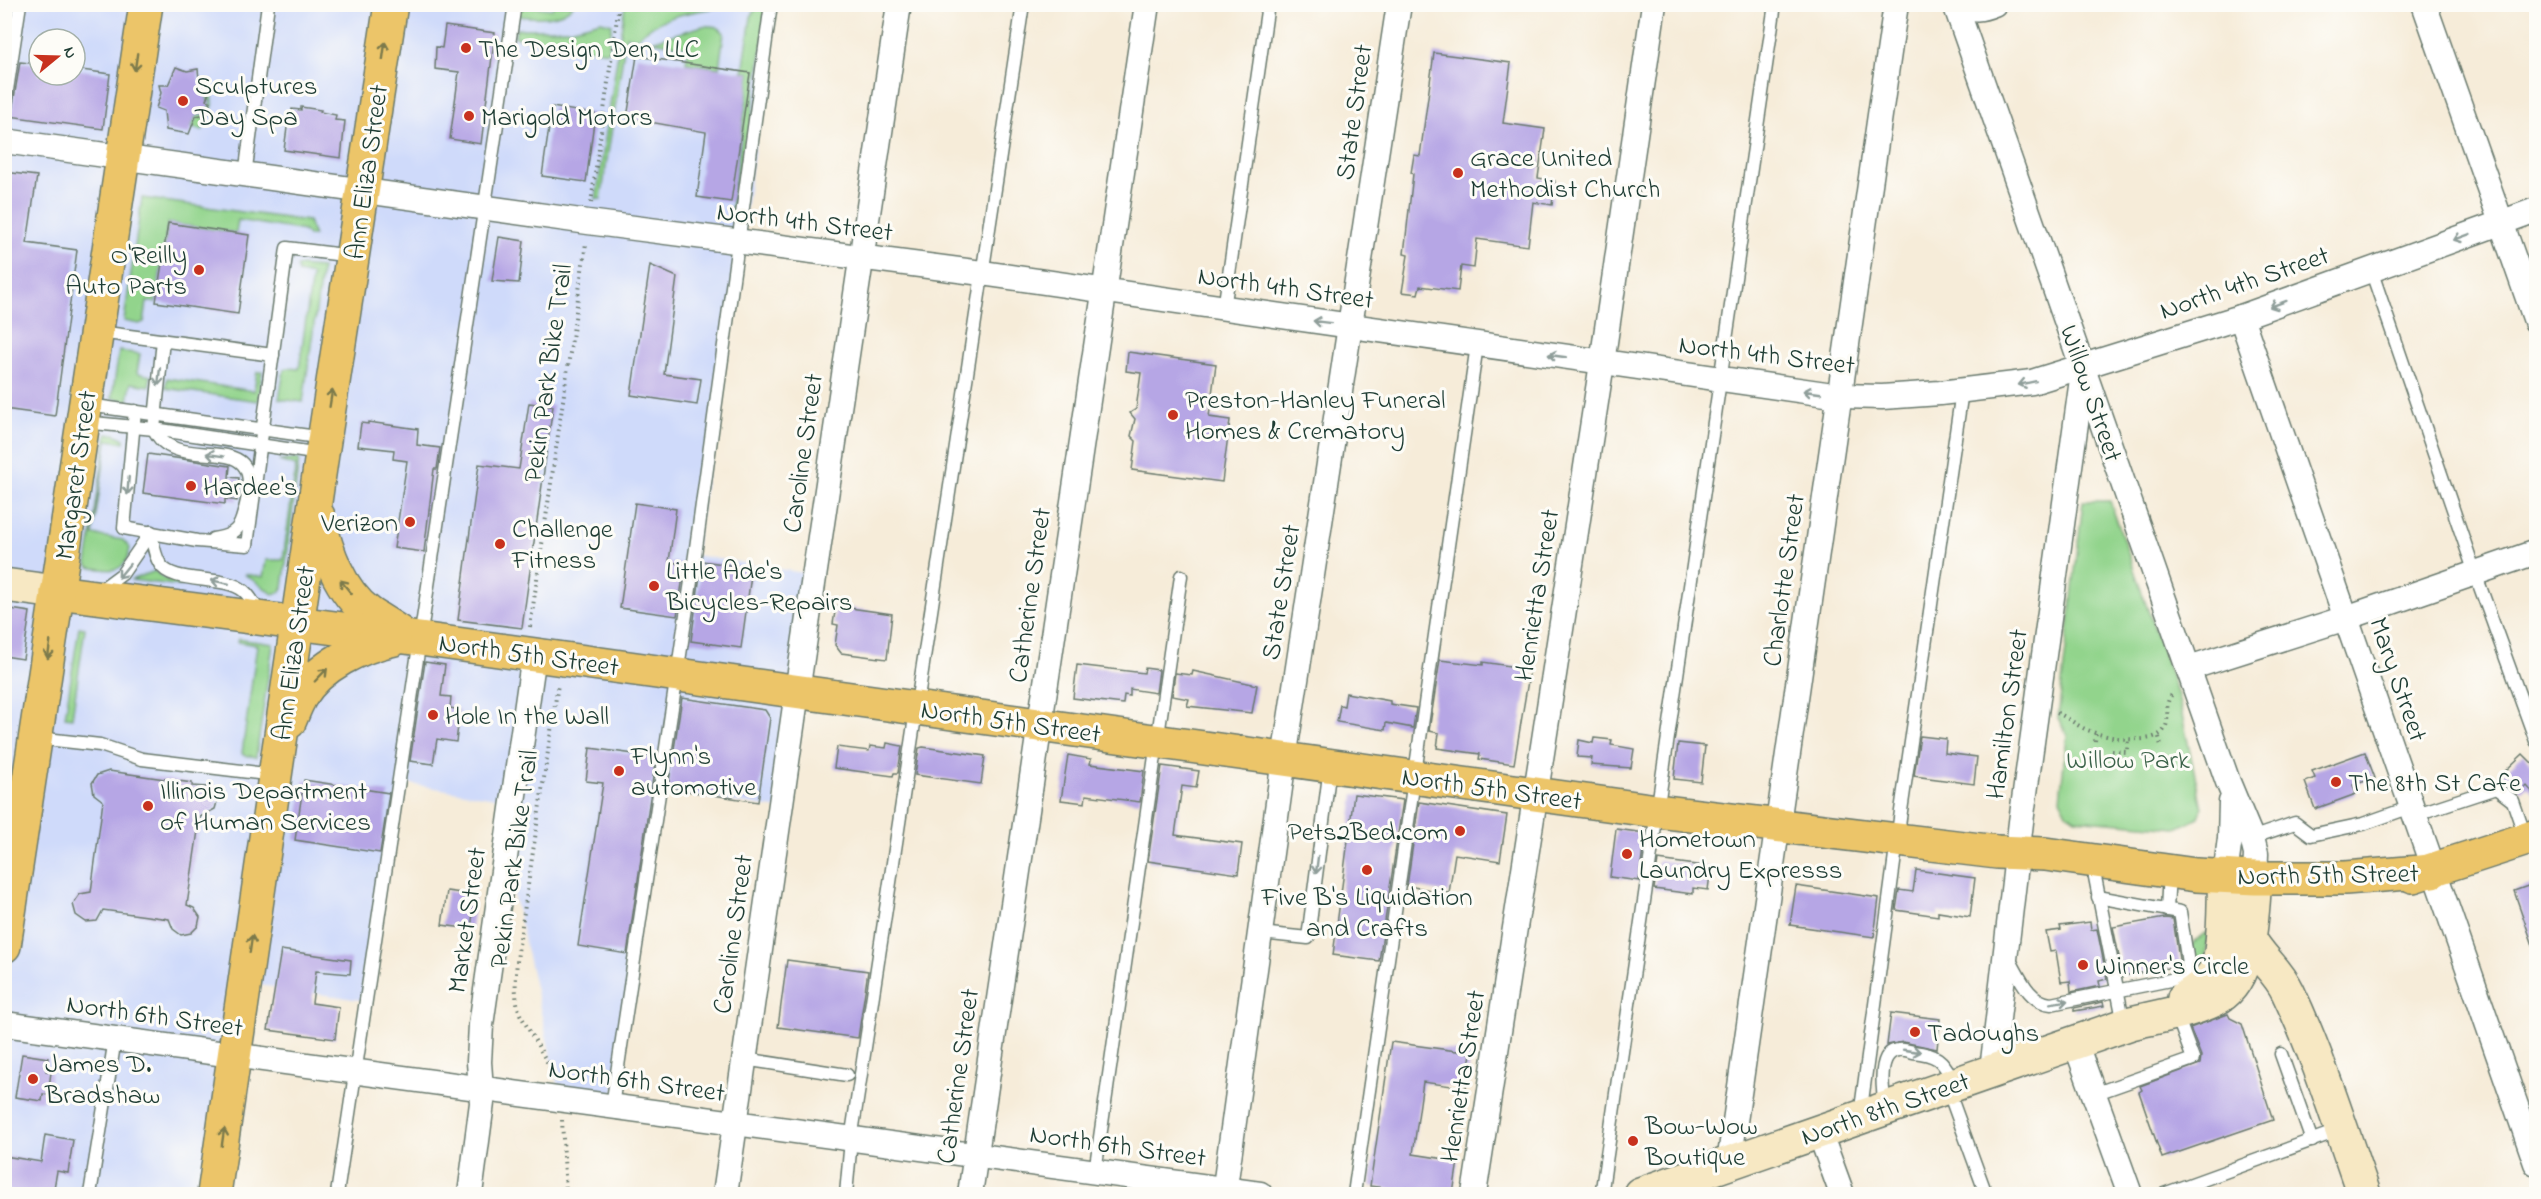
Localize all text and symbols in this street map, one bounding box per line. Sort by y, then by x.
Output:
north arrow [27,27,87,87]
place label: The Design Den, LLC [478,31,699,70]
one-way arrow [379,41,390,61]
marker: The Design Den, LLC [459,41,473,55]
street label: State Street [1327,42,1384,183]
text: N [56,44,82,62]
one-way arrow [131,52,142,72]
place label: Sculptures Day Spa [194,68,318,138]
street label: Ann Eliza Street [337,82,400,262]
marker: Sculptures Day Spa [176,94,190,108]
place label: Marigold Motors [481,99,653,138]
marker: Marigold Motors [462,109,476,123]
place label: Grace United Methodist Church [1470,140,1660,210]
marker: Grace United Methodist Church [1451,166,1465,180]
street label: North 4th Street [714,193,895,254]
one-way arrow [2453,233,2472,244]
place label: O'Reilly Auto Parts [65,237,187,307]
street label: North 4th Street [2155,237,2335,332]
street label: North 4th Street [1195,258,1376,321]
street label: Pekin Park Bike Trail [515,262,584,485]
marker: O'Reilly Auto Parts [192,263,206,277]
one-way arrow [2269,299,2288,310]
one-way arrow [1313,316,1333,327]
street label: Willow Street [2048,320,2131,468]
street label: North 4th Street [1676,326,1857,387]
one-way arrow [1547,351,1567,362]
one-way arrow [153,367,164,387]
street label: Caroline Street [774,371,835,536]
one-way arrow [2018,378,2037,389]
place label: Preston-Hanley Funeral Homes & Crematory [1185,382,1446,452]
one-way arrow [1803,386,1823,397]
street label: Margaret Street [46,388,109,562]
one-way arrow [326,389,337,409]
marker: Preston-Hanley Funeral Homes & Crematory [1166,408,1180,422]
one-way arrow [206,449,225,460]
place label: Hardee's [203,469,298,508]
one-way arrow [122,476,133,496]
marker: Hardee's [184,479,198,493]
street label: Charlotte Street [1754,491,1817,669]
place label: Verizon [320,505,398,544]
street label: Catherine Street [1000,505,1063,686]
street label: Henrietta Street [1506,506,1571,684]
place label: Challenge Fitness [511,511,614,581]
marker: Verizon [403,515,417,529]
street label: State Street [1252,522,1312,663]
marker: Challenge Fitness [493,537,507,551]
place label: Little Ade's Bicycles-Repairs [665,553,853,623]
one-way arrow [117,563,131,578]
street label: Ann Eliza Street [264,563,327,743]
one-way arrow [211,576,230,587]
marker: Little Ade's Bicycles-Repairs [647,579,661,593]
one-way arrow [339,580,353,595]
street label: Mary Street [2357,612,2436,747]
street label: North 5th Street [436,625,621,688]
street label: Hamilton Street [1977,627,2040,802]
one-way arrow [43,640,54,660]
one-way arrow [313,668,328,683]
street label: North 5th Street [918,692,1103,755]
place label: Hole In the Wall [445,698,609,737]
marker: Hole In the Wall [426,708,440,722]
place label: Flynn's automotive [630,738,757,808]
park label: Willow Park [2066,742,2190,781]
street label: Pekin Park Bike Trail [481,748,550,971]
street label: North 5th Street [1399,759,1584,822]
marker: Flynn's automotive [612,764,626,778]
place label: The 8th St Cafe [2348,765,2522,804]
place label: Illinois Department of Human Services [160,773,371,843]
marker: The 8th St Cafe [2329,775,2343,789]
marker: Illinois Department of Human Services [141,799,155,813]
place label: Pets2Bed.com [1288,814,1448,853]
place label: Hometown Laundry Expresss [1639,821,1842,891]
marker: Pets2Bed.com [1453,824,1467,838]
street label: Market Street [439,845,498,996]
marker: Hometown Laundry Expresss [1620,847,1634,861]
street label: Caroline Street [704,852,765,1017]
one-way arrow [1311,855,1322,875]
street label: North 5th Street [2237,855,2419,898]
marker: Five B's Liquidation and Crafts [1360,863,1374,877]
place label: Five B's Liquidation and Crafts [1260,879,1473,949]
one-way arrow [246,934,257,954]
place label: Winner's Circle [2095,948,2250,987]
marker: Winner's Circle [2076,958,2090,972]
street label: North 6th Street [64,986,245,1049]
street label: Catherine Street [928,986,991,1167]
street label: Henrietta Street [1432,987,1497,1165]
one-way arrow [2048,997,2068,1008]
place label: Tadoughs [1927,1015,2039,1054]
marker: Tadoughs [1908,1025,1922,1039]
place label: James D. Bradshaw [44,1046,160,1116]
one-way arrow [1902,1046,1922,1057]
street label: North 6th Street [546,1051,727,1114]
street label: North 8th Street [1796,1063,1975,1157]
marker: James D. Bradshaw [26,1072,40,1086]
place label: Bow-Wow Boutique [1644,1108,1758,1178]
street label: North 6th Street [1027,1116,1208,1179]
one-way arrow [217,1127,228,1147]
marker: Bow-Wow Boutique [1626,1134,1640,1148]

